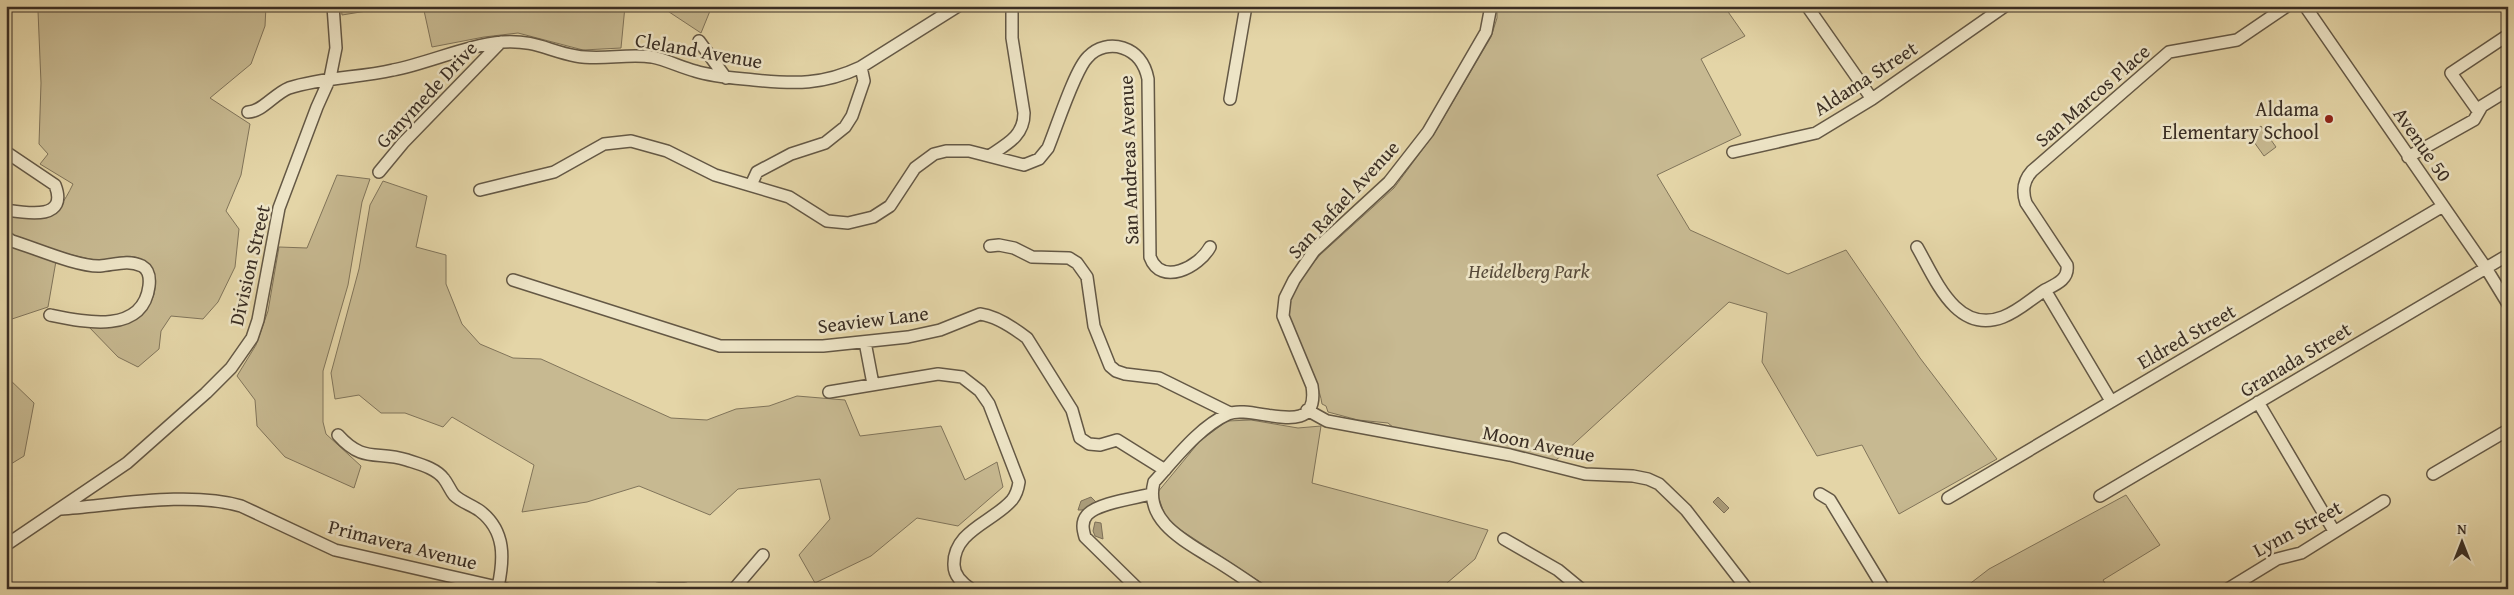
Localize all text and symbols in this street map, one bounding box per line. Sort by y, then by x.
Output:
street label: Cleland Avenue [633,25,765,75]
street label: Ganymede Drive [369,34,483,154]
street label: Aldama Street [1807,34,1923,122]
street label: San Marcos Place [2028,37,2156,153]
street label: San Andreas Avenue [1111,75,1145,245]
place label: Aldama Elementary School [2162,94,2320,146]
street label: Avenue 50 [2387,101,2459,187]
marker: Aldama Elementary School [2323,113,2335,125]
street label: San Rafael Avenue [1280,133,1406,265]
street label: Division Street [221,202,277,328]
park label: Heidelberg Park [1467,256,1591,285]
street label: Eldred Street [2131,296,2241,376]
street label: Seaview Lane [816,298,930,340]
street label: Granada Street [2234,314,2356,404]
street label: Moon Avenue [1480,417,1598,469]
street label: Lynn Street [2247,492,2347,564]
street label: Primavera Avenue [326,512,480,576]
north arrow [2436,518,2486,568]
text: N [2457,519,2467,539]

